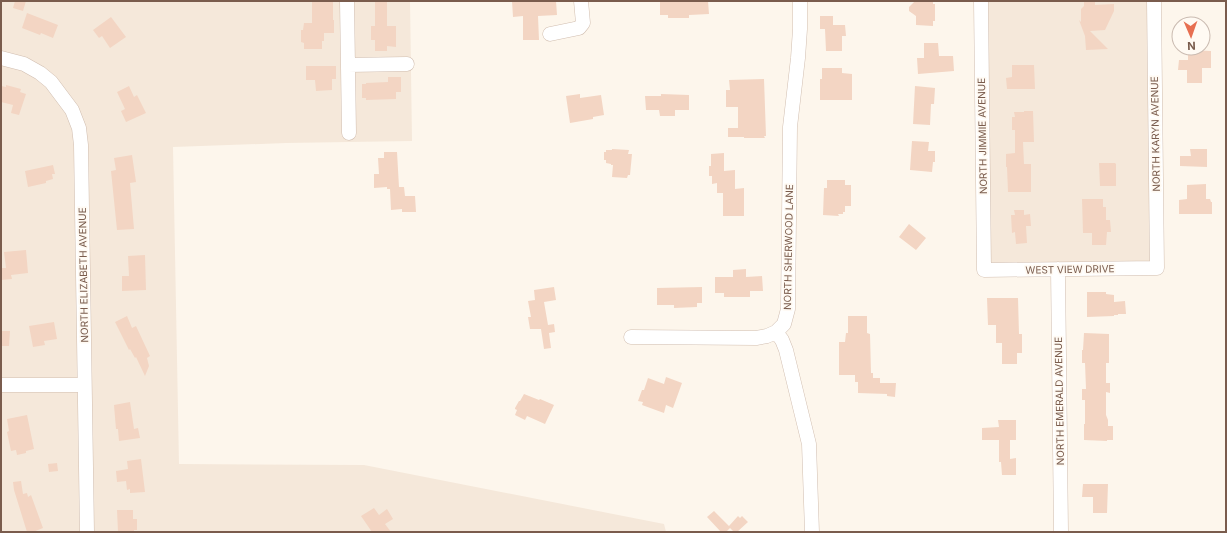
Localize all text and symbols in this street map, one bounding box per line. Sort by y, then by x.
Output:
north arrow [1171,16,1211,56]
text: N [1187,39,1196,53]
street label: NORTH KARYN AVENUE [1148,76,1162,192]
street label: NORTH JIMMIE AVENUE [975,78,989,194]
street label: NORTH SHERWOOD LANE [781,184,795,310]
street label: NORTH ELIZABETH AVENUE [76,207,90,343]
street label: WEST VIEW DRIVE [1025,262,1115,276]
street label: NORTH EMERALD AVENUE [1052,337,1066,465]

